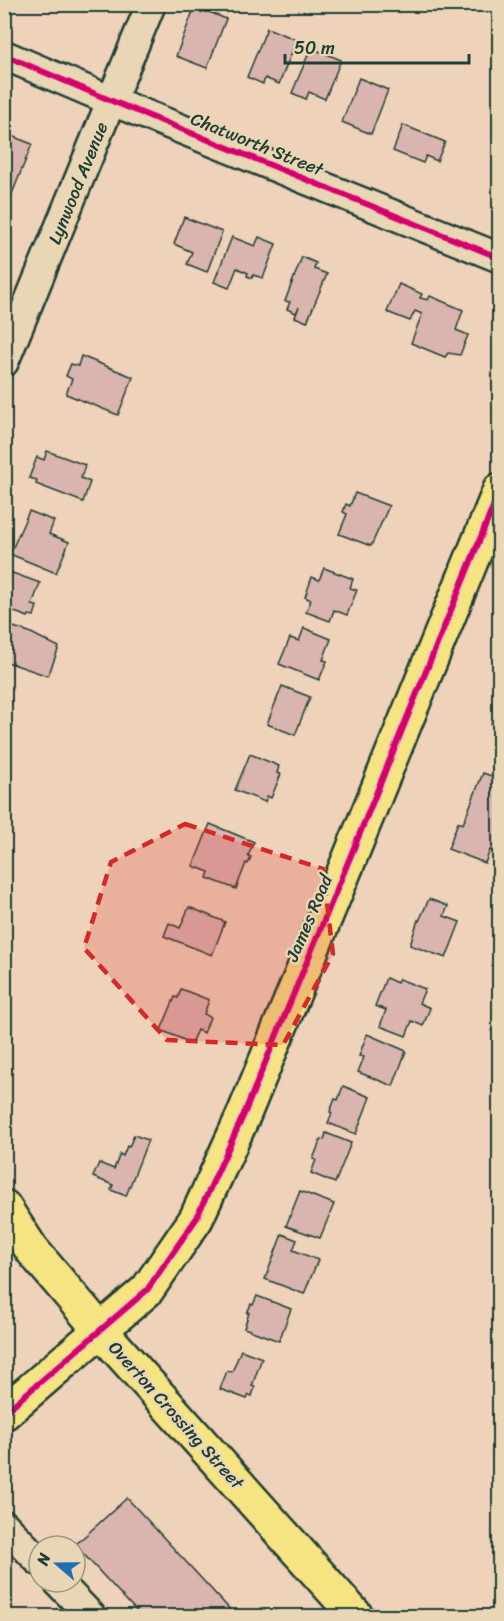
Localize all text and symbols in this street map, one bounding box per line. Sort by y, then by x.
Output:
scale bar [285,27,470,65]
text: 50 m [294,32,335,64]
street label: Chatworth Street [186,103,329,185]
street label: Lynwood Avenue [39,117,117,249]
street label: James Road [276,868,342,967]
street label: Overton Crossing Street [100,1333,252,1497]
north arrow [27,1534,87,1594]
text: N [28,1548,59,1570]

